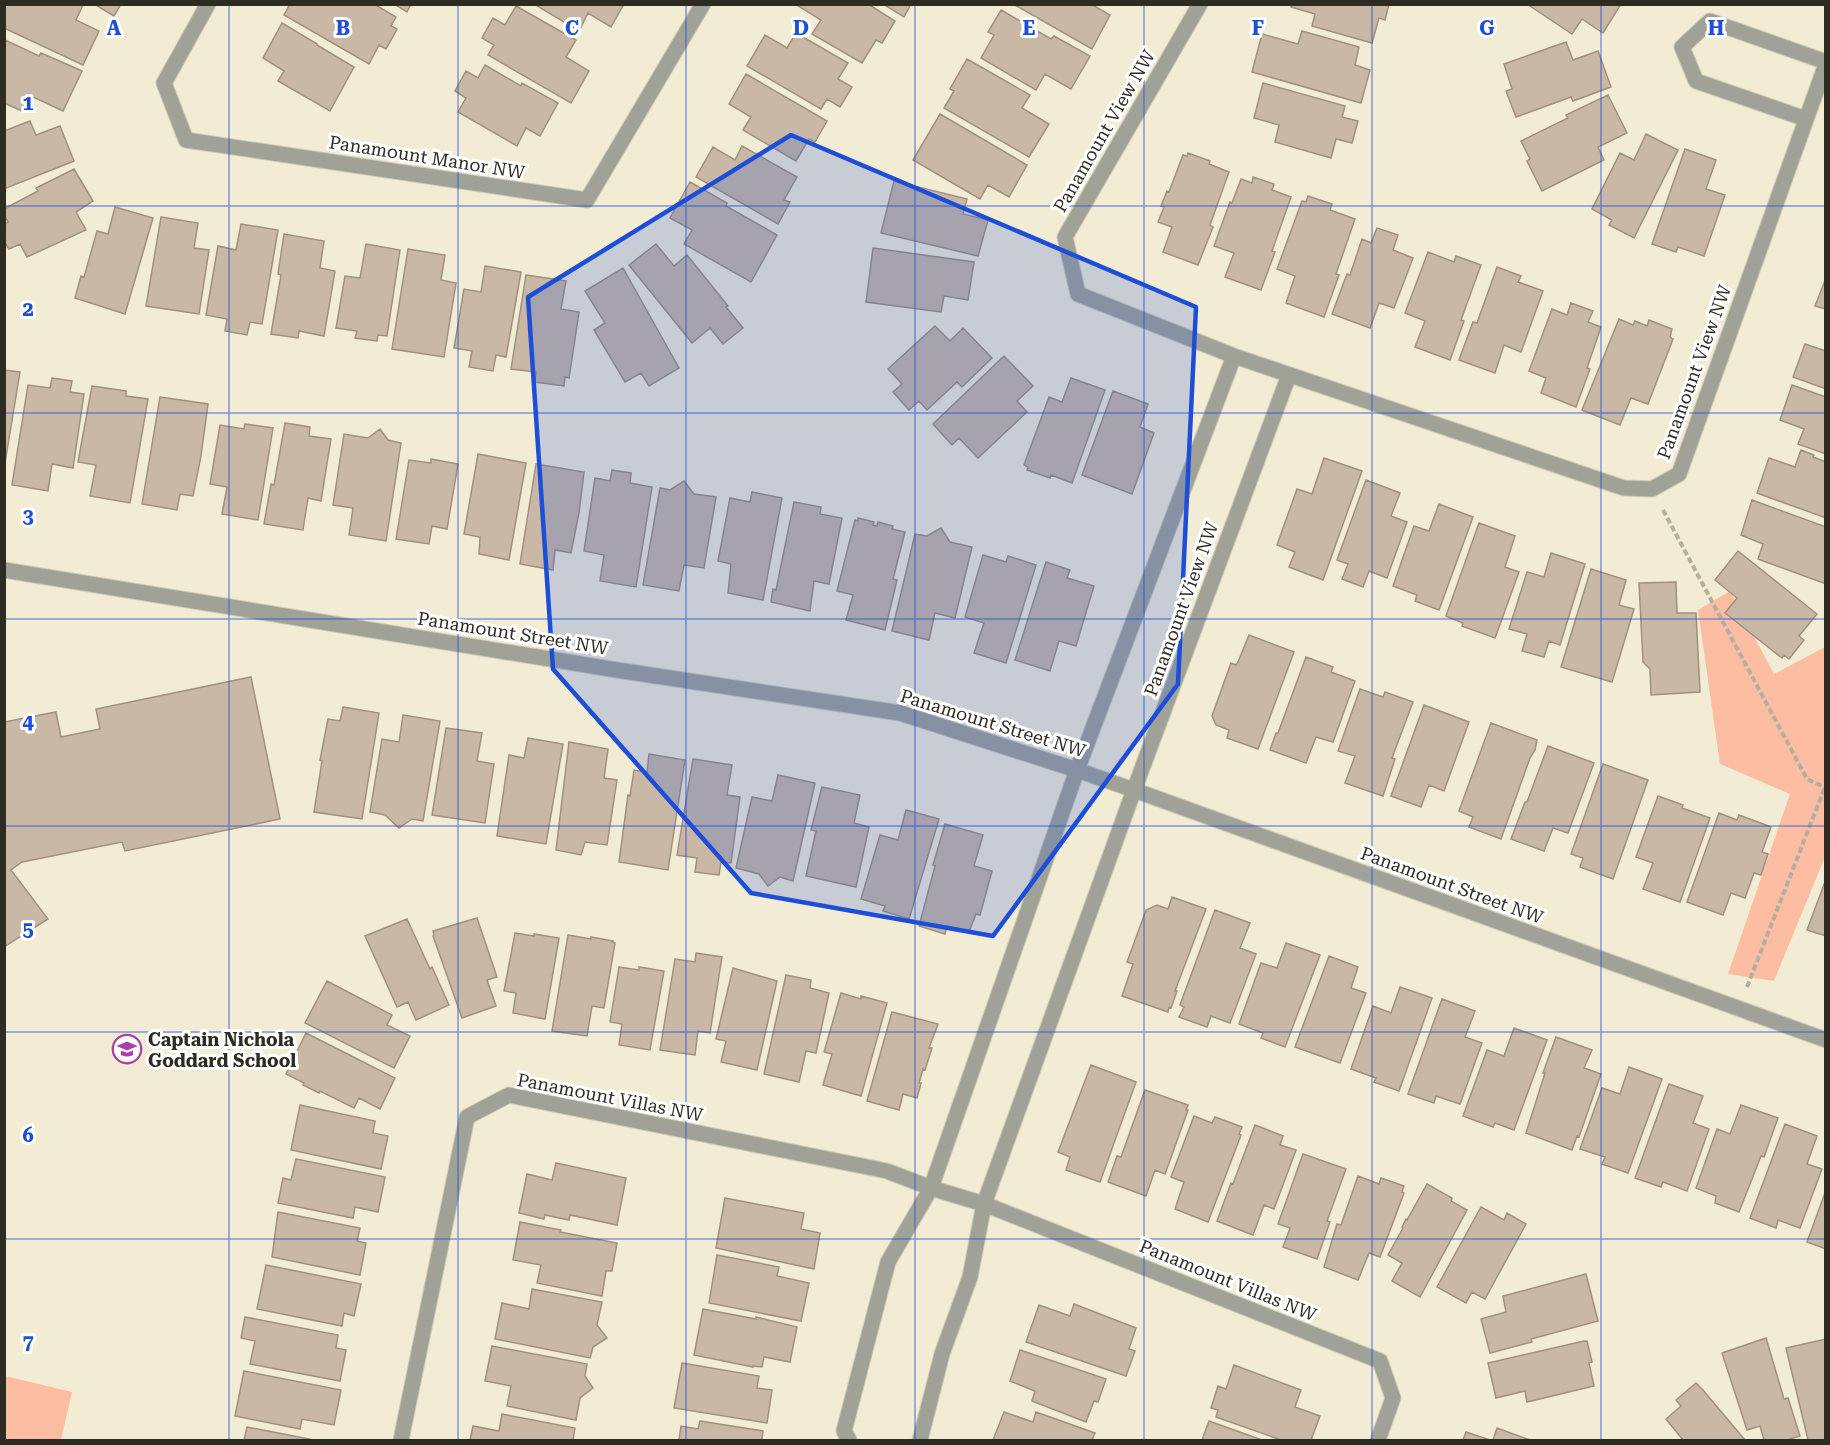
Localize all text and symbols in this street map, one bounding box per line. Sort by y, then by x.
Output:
text: A [107,16,122,40]
text: B [336,16,350,40]
text: C [565,16,579,40]
text: D [793,16,809,40]
text: E [1023,16,1036,40]
text: F [1252,16,1264,40]
text: G [1479,16,1495,40]
text: H [1708,16,1724,40]
street label: Panamount View NW [1049,45,1159,216]
text: 1 [22,91,34,115]
street label: Panamount Manor NW [328,131,527,183]
street label: Panamount View NW [1653,281,1736,462]
text: 2 [22,297,34,321]
text: 3 [22,504,34,528]
street label: Panamount View NW [1140,518,1223,699]
street label: Panamount Street NW [416,608,611,659]
street label: Panamount Street NW [898,685,1089,761]
text: 4 [22,710,34,734]
street label: Panamount Street NW [1358,842,1547,928]
text: 5 [22,917,34,941]
place label: Captain Nichola Goddard School [148,1029,296,1071]
school or university icon: Captain Nichola Goddard School [111,1033,143,1065]
street label: Panamount Villas NW [515,1069,705,1125]
text: 6 [22,1123,34,1147]
street label: Panamount Villas NW [1137,1235,1320,1325]
text: 7 [22,1330,34,1354]

